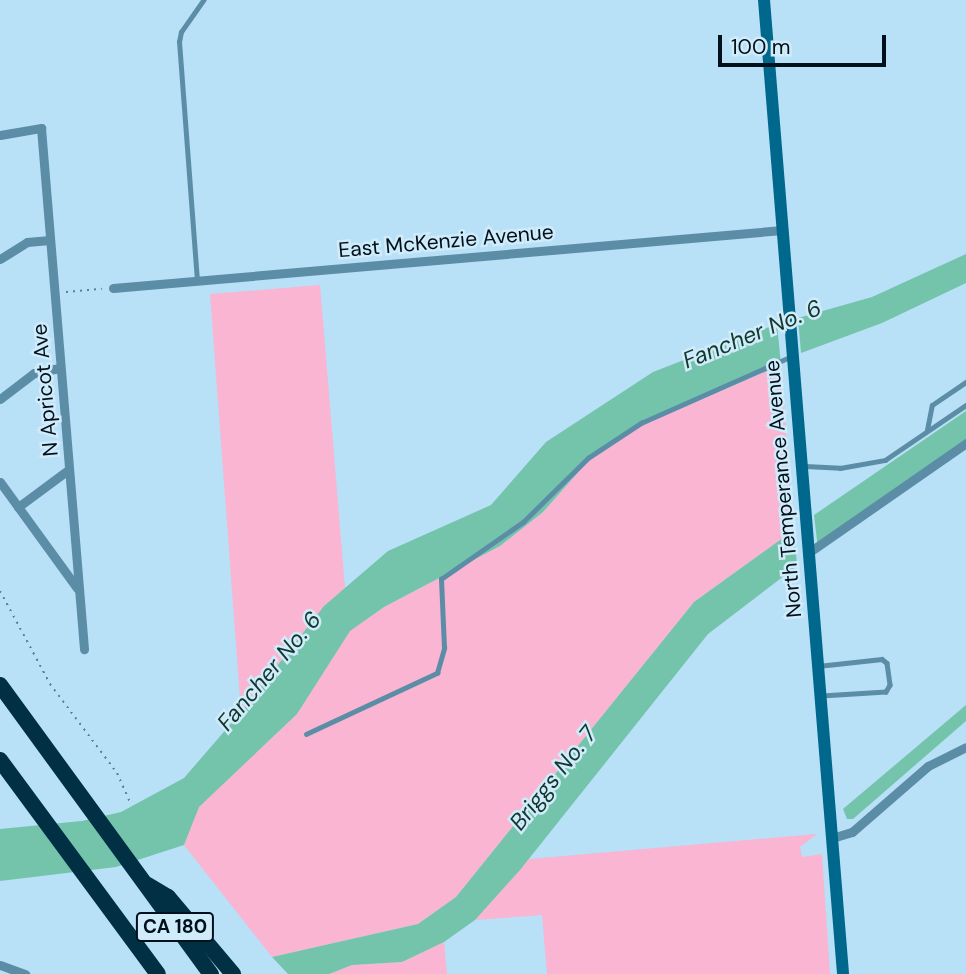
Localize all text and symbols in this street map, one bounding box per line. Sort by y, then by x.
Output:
scale bar [721,21,889,65]
text: 100 m [731,33,791,61]
street label: East McKenzie Avenue [337,219,555,263]
water label: Fancher No. 6 [679,294,825,374]
street label: N Apricot Ave [27,323,63,457]
street label: North Temperance Avenue [759,359,807,619]
water label: Fancher No. 6 [211,606,327,736]
water label: Briggs No. 7 [504,720,602,836]
road number: CA 180 [135,911,215,942]

